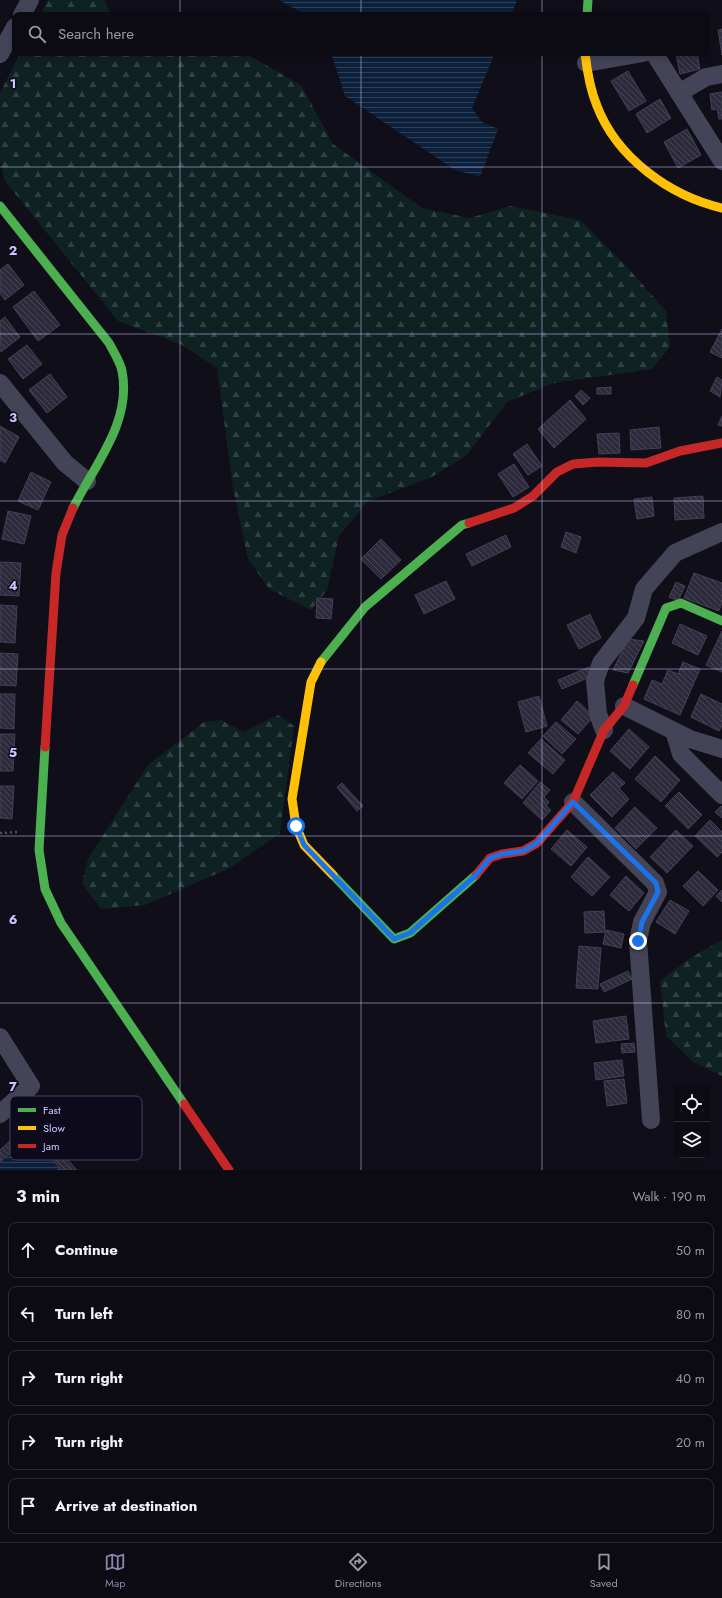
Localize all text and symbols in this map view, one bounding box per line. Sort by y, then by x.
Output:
search box [12,12,710,56]
icon: search [26,23,48,45]
text: Search here [58,23,134,45]
text: 1 [10,74,16,93]
text: 2 [9,241,17,260]
text: 3 [9,408,17,427]
text: 4 [8,576,18,595]
text: 5 [9,743,17,762]
route start [287,817,305,835]
text: 6 [9,910,18,929]
route end [629,932,647,950]
text: 7 [9,1077,17,1096]
map controls [674,1086,710,1158]
button: locate [674,1086,710,1122]
legend [10,1096,142,1160]
text: Fast [43,1102,61,1118]
text: Slow [43,1120,65,1136]
button: layers [674,1122,710,1158]
text: Jam [41,1138,60,1154]
text: 3 min [16,1184,60,1208]
text: Walk · 190 m [633,1187,706,1206]
icon: ahead [17,1239,39,1261]
text: Continue [55,1239,118,1261]
text: 50 m [676,1241,705,1260]
icon: left [17,1303,39,1325]
text: Turn left [55,1303,113,1325]
text: 80 m [676,1305,705,1324]
icon: right [17,1367,39,1389]
text: Turn right [55,1367,123,1389]
text: 40 m [676,1369,705,1388]
icon: right [17,1431,39,1453]
text: Turn right [55,1431,123,1453]
text: 20 m [676,1433,705,1452]
icon: arrive [17,1495,39,1517]
text: Arrive at destination [55,1495,197,1517]
tab: Map [104,1551,126,1591]
tab: Directions [335,1551,381,1591]
tab: Saved [590,1551,618,1591]

